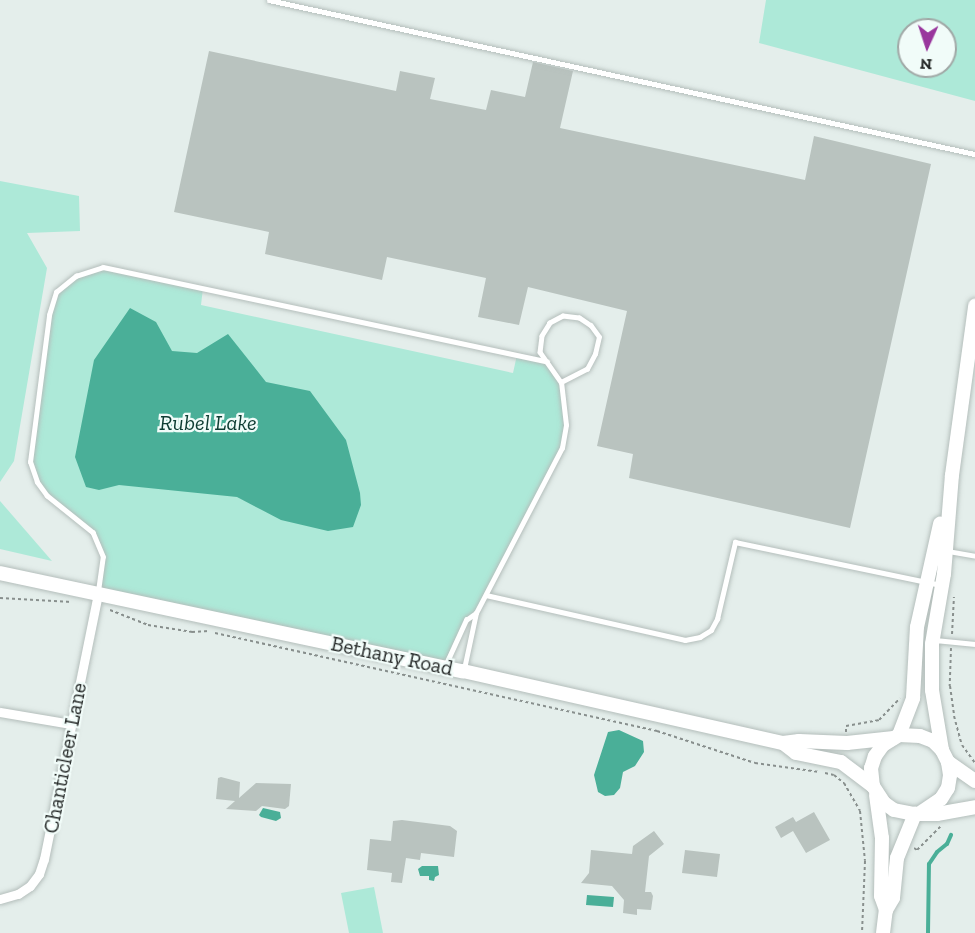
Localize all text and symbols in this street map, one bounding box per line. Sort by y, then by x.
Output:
north arrow [897,18,957,78]
text: N [920,55,933,74]
water label: Rubel Lake [159,410,257,436]
street label: Bethany Road [329,631,455,681]
street label: Chanticleer Lane [38,680,92,836]

